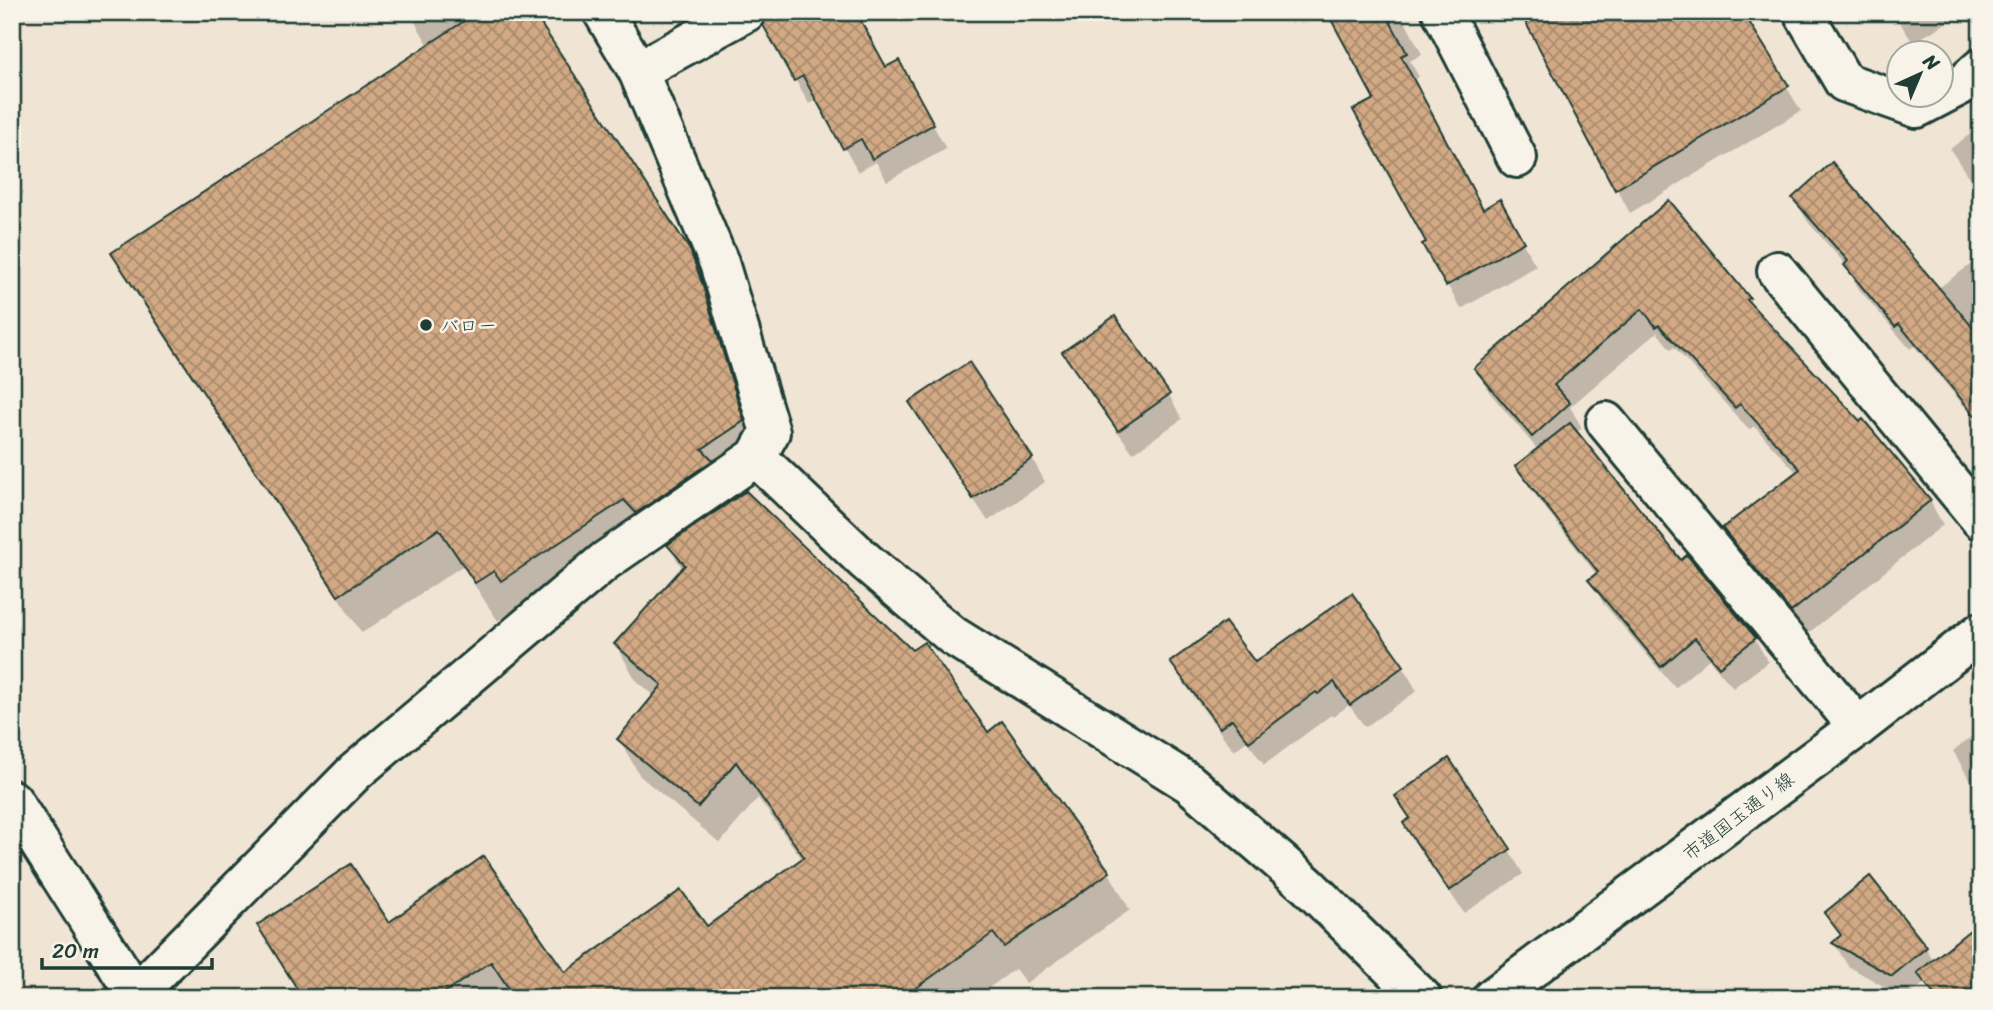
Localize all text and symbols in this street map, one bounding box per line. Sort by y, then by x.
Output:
north arrow [1884,38,1954,108]
text: N [1915,45,1948,79]
place label: バロー [440,309,497,342]
marker: バロー [418,317,434,333]
street label: 市道国玉通り線 [1675,763,1801,870]
scale bar [42,926,212,970]
text: 20 m [52,932,99,970]

